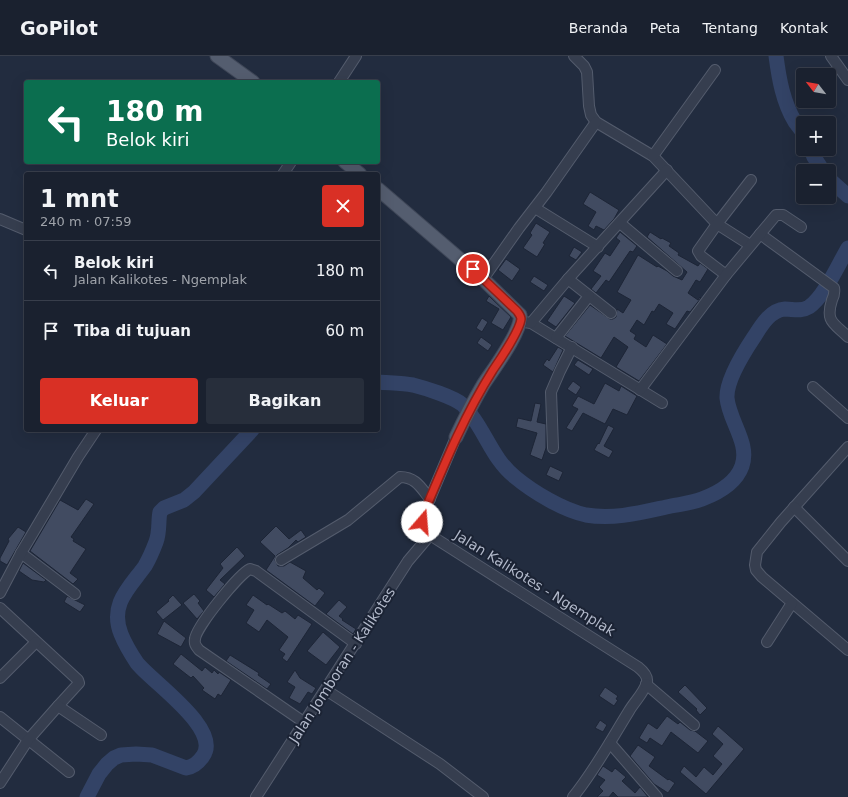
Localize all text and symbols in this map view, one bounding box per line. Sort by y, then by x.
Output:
text: GoPilot [20,17,98,39]
text: Beranda [569,20,628,36]
text: Peta [650,20,680,36]
text: Tentang [702,20,758,36]
text: Kontak [780,20,828,36]
north arrow [796,68,836,108]
map controls [796,68,836,204]
text: 180 m [106,95,203,128]
icon: left [40,96,92,148]
button: + [796,116,836,156]
text: Belok kiri [106,129,189,150]
button: − [796,164,836,204]
text: 1 mnt [40,185,119,213]
button: close [322,185,364,227]
text: 240 m · 07:59 [40,214,131,229]
pin [456,252,490,286]
text: Belok kiri [74,254,154,272]
icon: arrive [462,258,484,280]
icon: left [40,260,62,282]
text: 180 m [316,262,364,280]
text: Jalan Kalikotes - Ngemplak [74,272,247,287]
icon: arrive [40,320,62,342]
text: Tiba di tujuan [74,322,191,340]
text: 60 m [326,322,364,340]
button: Keluar [40,378,198,424]
button: Bagikan [206,378,364,424]
position arrow [401,501,443,543]
street label: Jalan Kalikotes - Ngemplak [451,526,619,640]
street label: Jalan Jomboran - Kalikotes [285,584,398,747]

